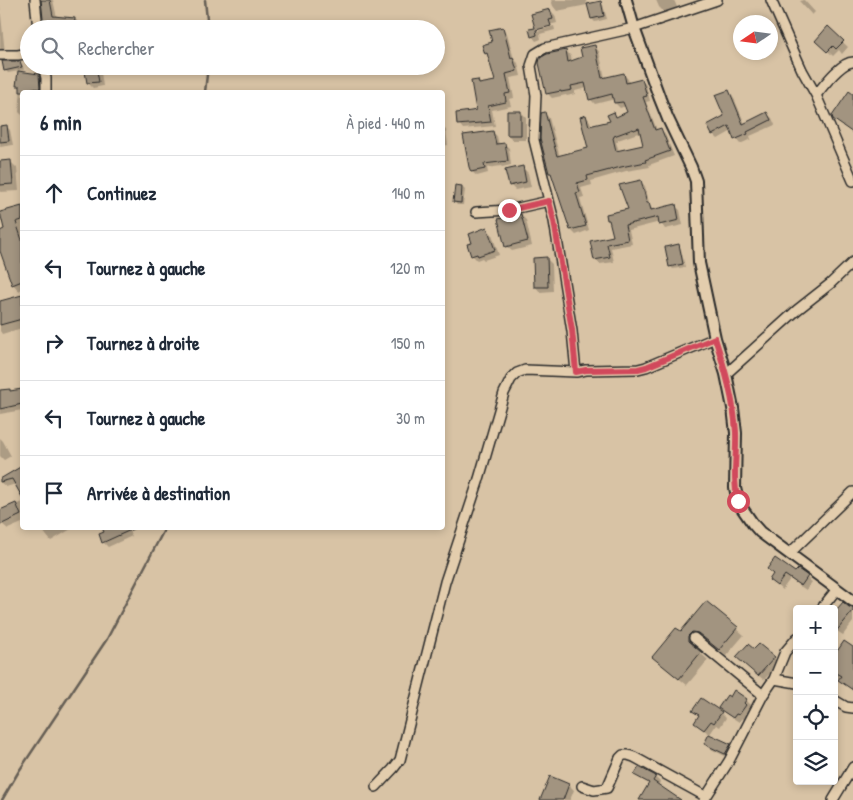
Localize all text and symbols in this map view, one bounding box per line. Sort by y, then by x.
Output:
north arrow [733,15,778,60]
search box [20,20,445,75]
icon: search [38,34,66,62]
text: Rechercher [78,35,155,61]
text: 6 min [40,108,82,137]
text: À pied · 440 m [346,112,425,134]
icon: ahead [40,179,68,207]
text: Continuez [87,180,156,206]
text: 140 m [391,182,425,204]
route end [498,199,521,222]
icon: left [40,254,68,282]
text: Tournez à gauche [87,255,205,281]
text: 120 m [390,257,425,279]
icon: right [40,329,68,357]
text: Tournez à droite [87,330,200,356]
text: 150 m [391,332,425,354]
icon: left [40,404,68,432]
text: Tournez à gauche [87,405,205,431]
text: 30 m [396,407,425,429]
icon: arrive [40,479,68,507]
text: Arrivée à destination [87,480,230,506]
route start [727,490,750,513]
map controls [793,605,838,785]
button: + [793,605,838,650]
button: − [793,650,838,695]
button: locate [793,695,838,740]
button: layers [793,740,838,785]

